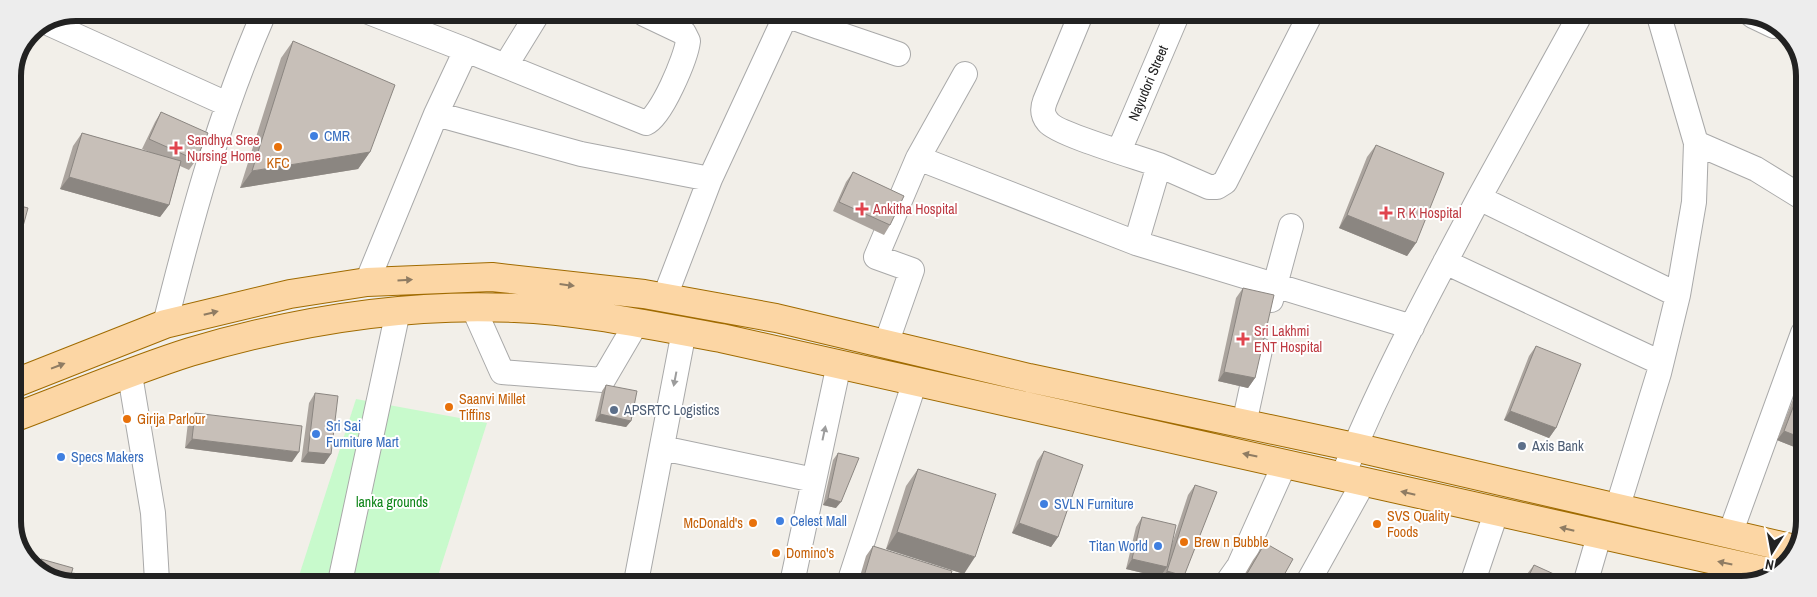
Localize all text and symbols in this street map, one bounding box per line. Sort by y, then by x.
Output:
street label: Nayudori Street [1124,42,1172,124]
place label: CMR [324,127,350,145]
marker: CMR [308,130,320,142]
place label: Sandhya Sree Nursing Home [187,131,261,165]
marker: Sandhya Sree Nursing Home [169,141,183,155]
marker: KFC [272,141,284,153]
place label: KFC [267,154,289,172]
place label: Ankitha Hospital [872,200,957,218]
marker: Ankitha Hospital [855,202,869,216]
place label: R K Hospital [1397,204,1461,222]
marker: R K Hospital [1379,206,1393,220]
one-way arrow [398,275,414,283]
one-way arrow [560,281,576,289]
one-way arrow [204,309,219,317]
place label: Sri Lakhmi ENT Hospital [1254,322,1322,356]
marker: Sri Lakhmi ENT Hospital [1236,332,1250,346]
one-way arrow [51,362,65,370]
one-way arrow [670,371,678,387]
place label: Saanvi Millet Tiffins [459,390,525,424]
marker: Saanvi Millet Tiffins [443,401,455,413]
place label: APSRTC Logistics [623,401,720,419]
marker: APSRTC Logistics [608,404,620,416]
place label: Girija Parlour [137,410,205,428]
marker: Girija Parlour [121,413,133,425]
place label: Sri Sai Furniture Mart [326,417,399,451]
one-way arrow [820,425,828,440]
marker: Sri Sai Furniture Mart [310,428,322,440]
place label: Axis Bank [1531,437,1584,455]
marker: Axis Bank [1516,440,1528,452]
place label: Specs Makers [71,448,144,466]
marker: Specs Makers [55,451,67,463]
one-way arrow [1243,451,1258,459]
one-way arrow [1401,489,1416,497]
park label: lanka grounds [356,493,428,511]
place label: SVLN Furniture [1054,495,1134,513]
marker: SVLN Furniture [1038,498,1050,510]
place label: SVS Quality Foods [1387,507,1450,541]
place label: Celest Mall [790,512,847,530]
place label: McDonald's [683,514,743,532]
marker: Celest Mall [774,515,786,527]
marker: McDonald's [747,517,759,529]
marker: SVS Quality Foods [1371,518,1383,530]
one-way arrow [1559,525,1574,533]
north arrow [1747,527,1797,577]
place label: Brew n Bubble [1194,533,1269,551]
marker: Brew n Bubble [1178,536,1190,548]
place label: Titan World [1089,537,1148,555]
marker: Titan World [1152,540,1164,552]
place label: Domino's [786,544,834,562]
marker: Domino's [770,547,782,559]
text: N [1764,555,1775,574]
one-way arrow [1718,559,1733,567]

